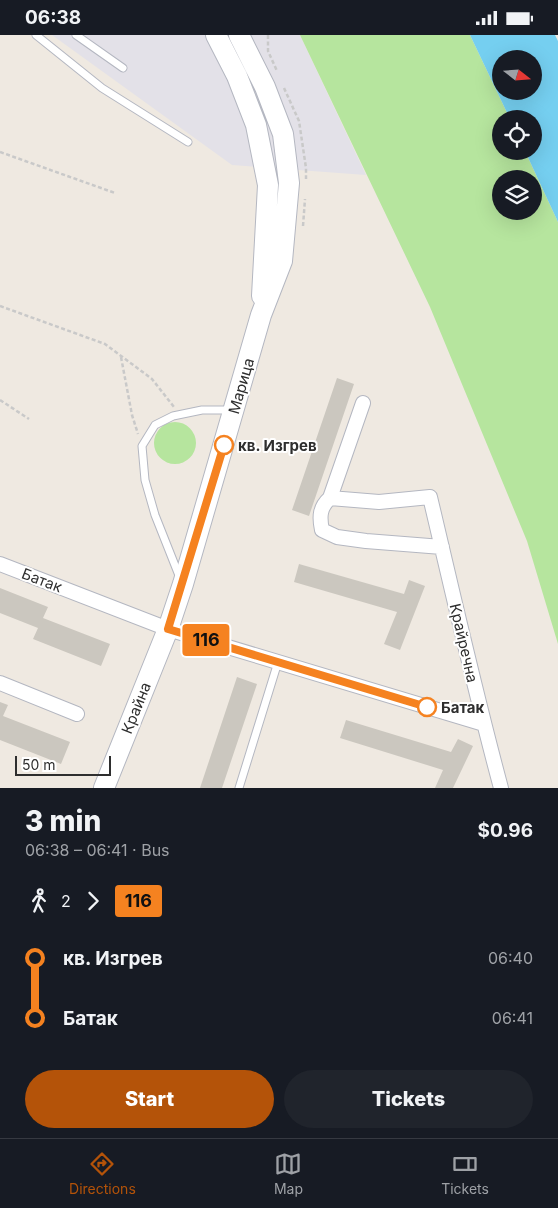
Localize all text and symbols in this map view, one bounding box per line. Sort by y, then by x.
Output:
text: 06:38 [25,6,81,29]
north arrow [492,50,542,100]
map controls [492,50,542,220]
button: locate [492,110,542,160]
button: layers [492,170,542,220]
street label: Марица [224,356,258,416]
marker: кв. Изгрев [214,435,234,455]
place label: кв. Изгрев [238,436,317,455]
street label: Батак [19,564,65,596]
street label: Крайречна [446,602,482,684]
line badge: 116 [177,624,235,656]
text: 116 [192,629,220,650]
street label: Крайна [117,679,155,737]
marker: Батак [417,697,437,717]
place label: Батак [441,698,485,717]
scale bar [15,753,111,776]
text: 50 m [22,756,56,773]
text: 3 min [25,804,101,838]
text: $0.96 [478,819,533,842]
text: 06:38 – 06:41 · Bus [25,840,170,860]
icon: walk [25,887,53,915]
icon: forward [79,887,107,915]
text: 116 [125,890,152,911]
text: 2 [61,891,71,911]
text: кв. Изгрев [63,947,163,970]
text: 06:40 [488,948,533,968]
text: Батак [63,1007,118,1030]
text: 06:41 [492,1008,533,1028]
button: Start [25,1070,274,1128]
button: Tickets [284,1070,533,1128]
tab: Directions [69,1150,136,1197]
tab: Map [274,1150,303,1197]
tab: Tickets [441,1150,489,1197]

